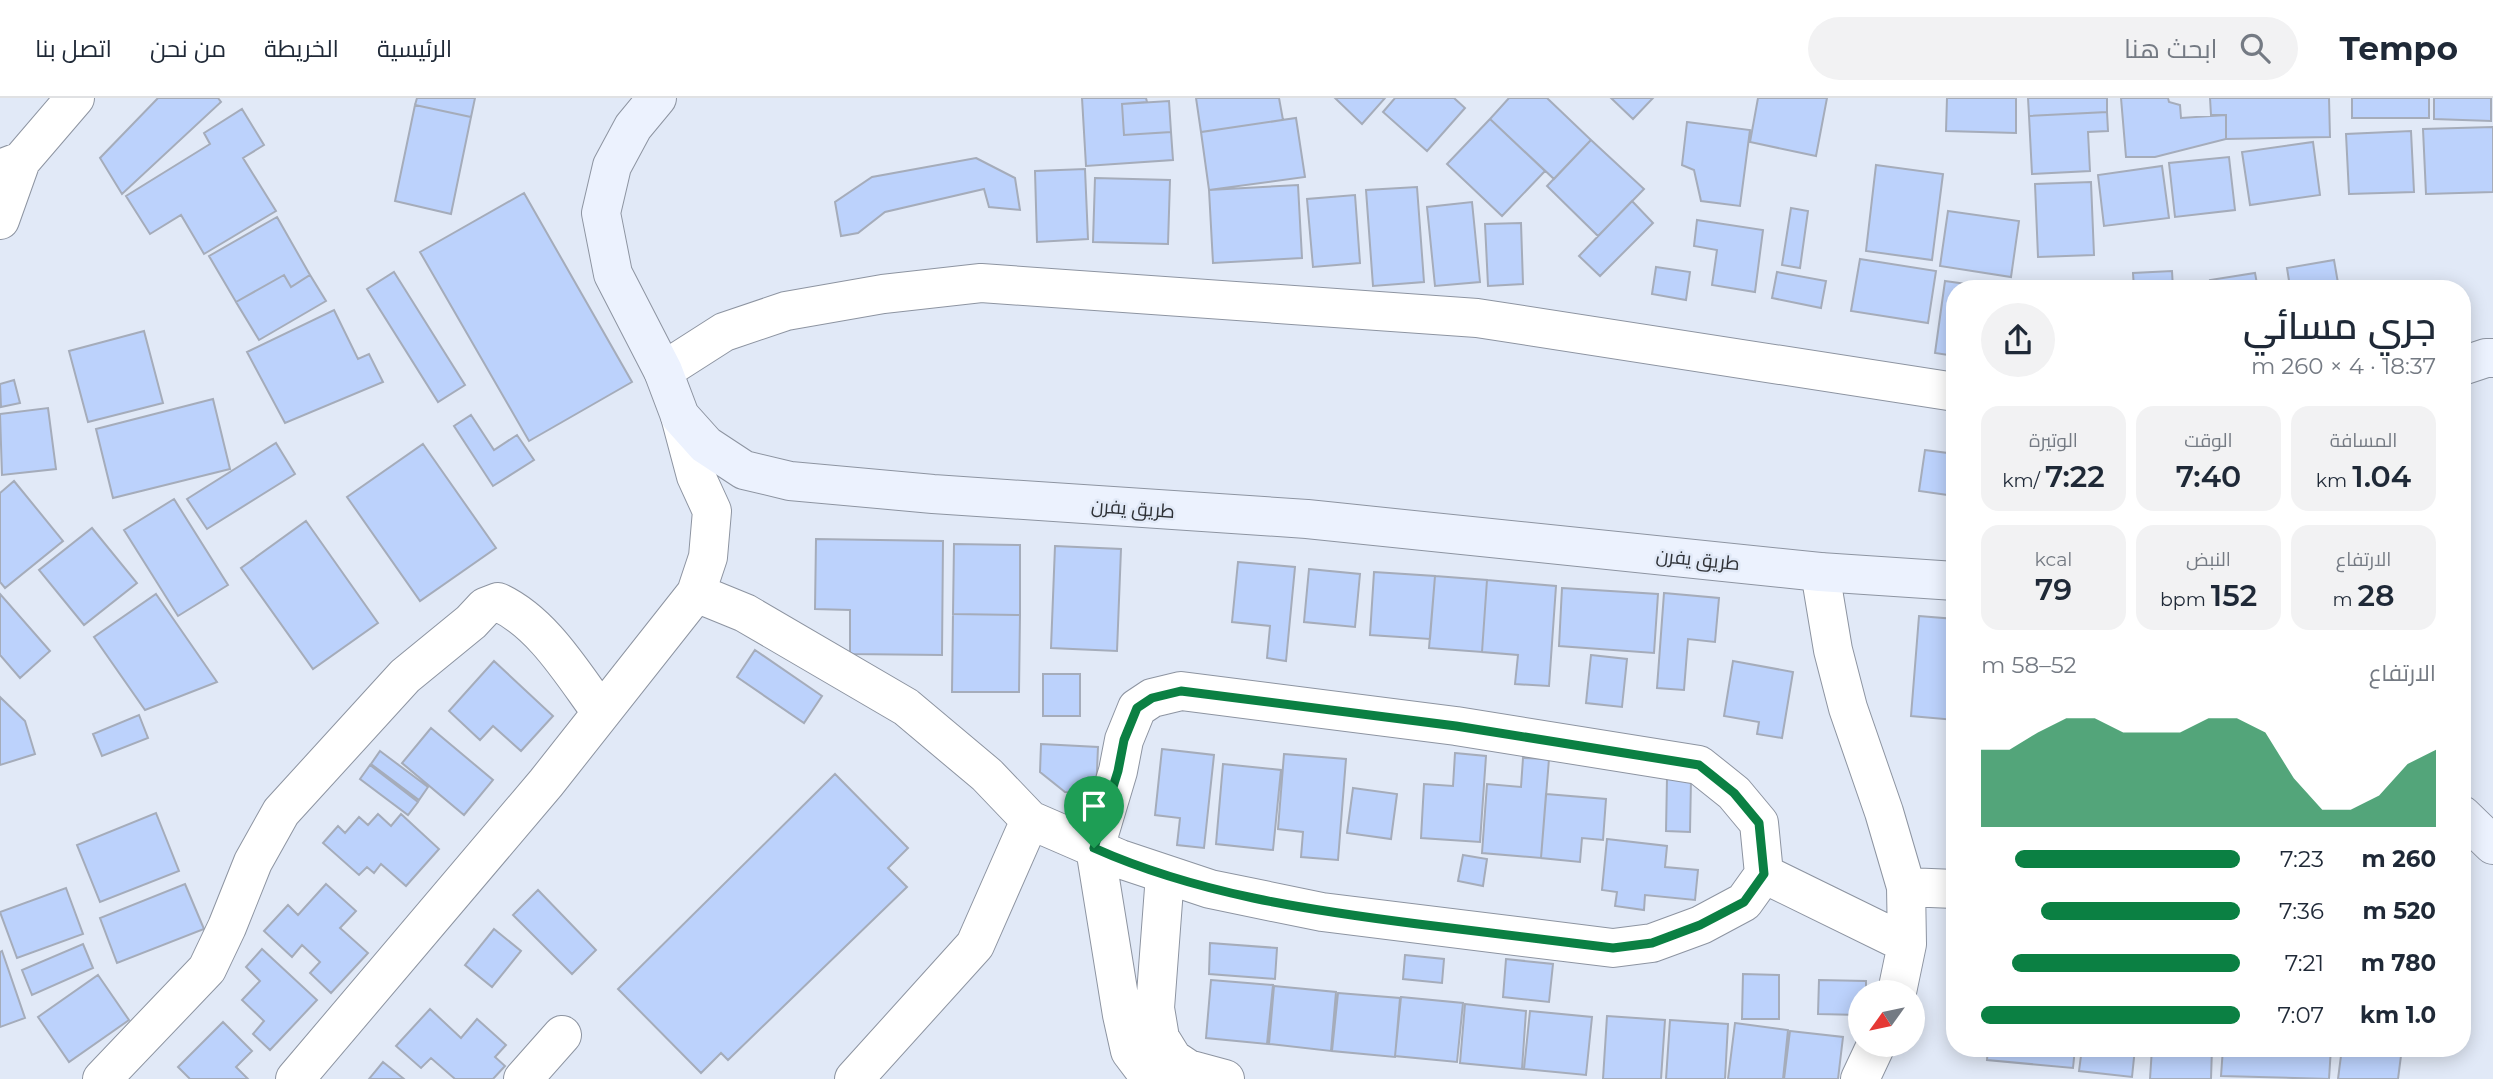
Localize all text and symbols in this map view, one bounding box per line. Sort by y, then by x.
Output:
search box [1808,17,2298,80]
text: Tempo [2340,28,2458,68]
icon: search [2236,29,2274,67]
text: ابحث هنا [2124,33,2218,65]
text: اتصل بنا [35,34,112,63]
text: من نحن [150,34,226,63]
text: الخريطة [264,34,339,63]
text: الرئيسية [377,34,452,63]
text: جري مسائي [2243,302,2436,349]
button: share [1981,303,2055,377]
text: 18:37 · 4 × 260 m [2251,352,2436,380]
text: الوتيرة [2029,429,2078,452]
text: الوقت [2184,429,2233,452]
text: المسافة [2330,429,2397,452]
text: 7:22 [2045,458,2105,495]
text: 7:40 [2176,458,2241,495]
text: 1.04 [2352,458,2411,495]
text: /km [2002,469,2045,492]
text: km [2316,469,2352,492]
street label: طريق يفرن [1090,494,1176,524]
street label: طريق يفرن [1655,544,1741,576]
text: kcal [2035,548,2072,571]
text: النبض [2186,548,2231,571]
text: الارتفاع [2336,548,2391,571]
text: 79 [2035,571,2072,608]
text: 152 [2211,577,2257,614]
text: 28 [2358,577,2395,614]
text: bpm [2160,588,2211,611]
text: m [2332,588,2358,611]
text: 52–58 m [1981,651,2077,679]
text: الارتفاع [2369,659,2436,687]
pin [1064,776,1124,848]
icon: arrive [1075,787,1113,825]
text: 7:23 [2280,845,2324,873]
text: 260 m [2362,845,2436,873]
text: 7:36 [2279,897,2324,925]
text: 520 m [2363,897,2436,925]
text: 7:21 [2285,949,2324,977]
text: 780 m [2361,949,2436,977]
north arrow [1848,980,1925,1057]
map controls [1848,980,1925,1057]
text: 7:07 [2277,1001,2324,1029]
text: 1.0 km [2360,1001,2436,1029]

